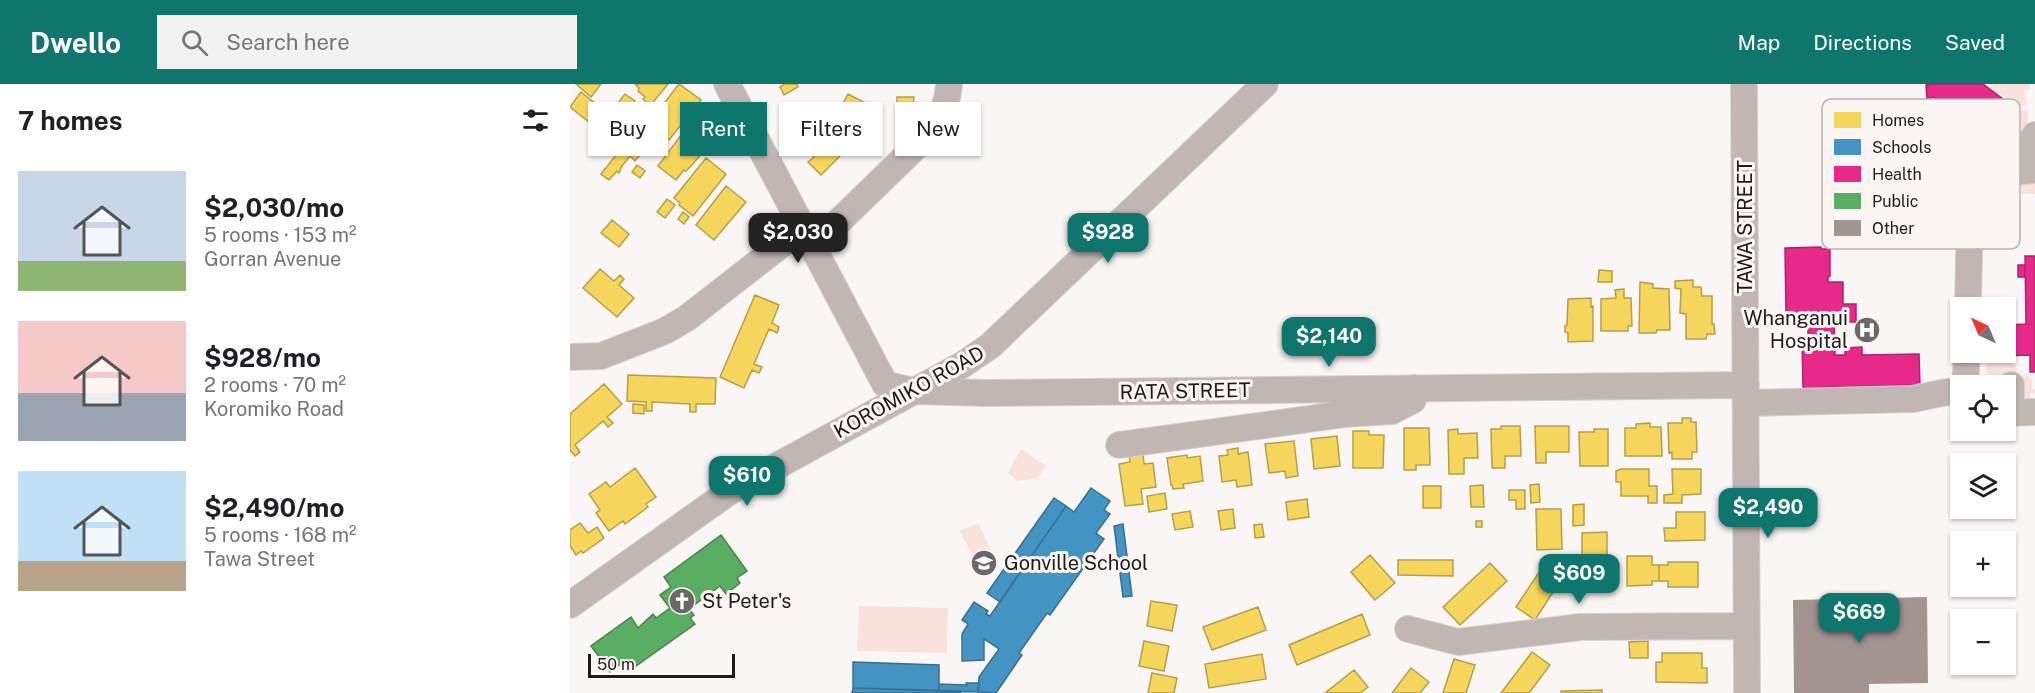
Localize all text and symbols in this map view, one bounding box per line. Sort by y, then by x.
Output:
search box [157,15,577,69]
text: Dwello [30,26,121,59]
icon: search [178,26,211,59]
text: Search here [226,29,350,55]
text: Map [1738,30,1780,55]
text: Directions [1813,30,1912,55]
text: Saved [1945,30,2005,55]
legend [1822,99,2020,249]
chip: Buy [588,102,668,156]
chip: Rent [680,102,767,156]
chip: Filters [779,102,883,156]
chip: New [895,102,981,156]
icon: filters [519,104,552,137]
text: 7 homes [18,105,122,136]
text: Homes [1872,111,1924,130]
text: Schools [1872,138,1931,157]
street label: TAWA STREET [1733,160,1757,294]
text: Health [1872,165,1922,184]
text: $2,030/mo [204,192,344,223]
text: Public [1872,192,1919,211]
icon: home [66,195,138,267]
pin: $2,030 [749,213,847,264]
pin: $928 [1072,213,1144,264]
text: Other [1872,219,1914,238]
text: $2,030 [763,220,833,244]
text: $928 [1082,220,1134,244]
text: 5 rooms · 153 m² [204,223,356,247]
text: Gorran Avenue [204,247,341,271]
north arrow [1950,297,2016,363]
map controls [1950,297,2016,675]
place label: Whanganui Hospital [1743,306,1848,353]
hospital icon: Whanganui Hospital [1852,315,1882,345]
pin: $2,140 [1280,317,1378,368]
text: $2,140 [1296,324,1362,348]
street label: KOROMIKO ROAD [830,341,988,443]
text: $928/mo [204,342,321,373]
icon: home [66,345,138,417]
text: 2 rooms · 70 m² [204,373,346,397]
button: locate [1950,375,2016,441]
street label: RATA STREET [1119,378,1251,404]
text: Koromiko Road [204,397,344,421]
button: layers [1950,453,2016,519]
pin: $610 [711,456,783,507]
text: $610 [723,463,771,487]
pin: $2,490 [1719,488,1817,539]
text: $2,490/mo [204,492,344,523]
icon: home [66,495,138,567]
text: $2,490 [1733,495,1803,519]
text: 5 rooms · 168 m² [204,523,356,547]
button: + [1950,531,2016,597]
text: Tawa Street [204,547,315,571]
school or university icon: Gonville School [969,548,999,578]
place label: Gonville School [1004,551,1148,575]
pin: $609 [1543,554,1615,605]
text: $609 [1553,561,1605,585]
church icon: St Peter's [667,586,697,616]
place label: St Peter's [702,589,791,613]
pin: $669 [1823,593,1895,644]
text: $669 [1832,600,1886,624]
button: − [1950,609,2016,675]
scale bar [588,651,735,678]
text: 50 m [597,655,635,674]

